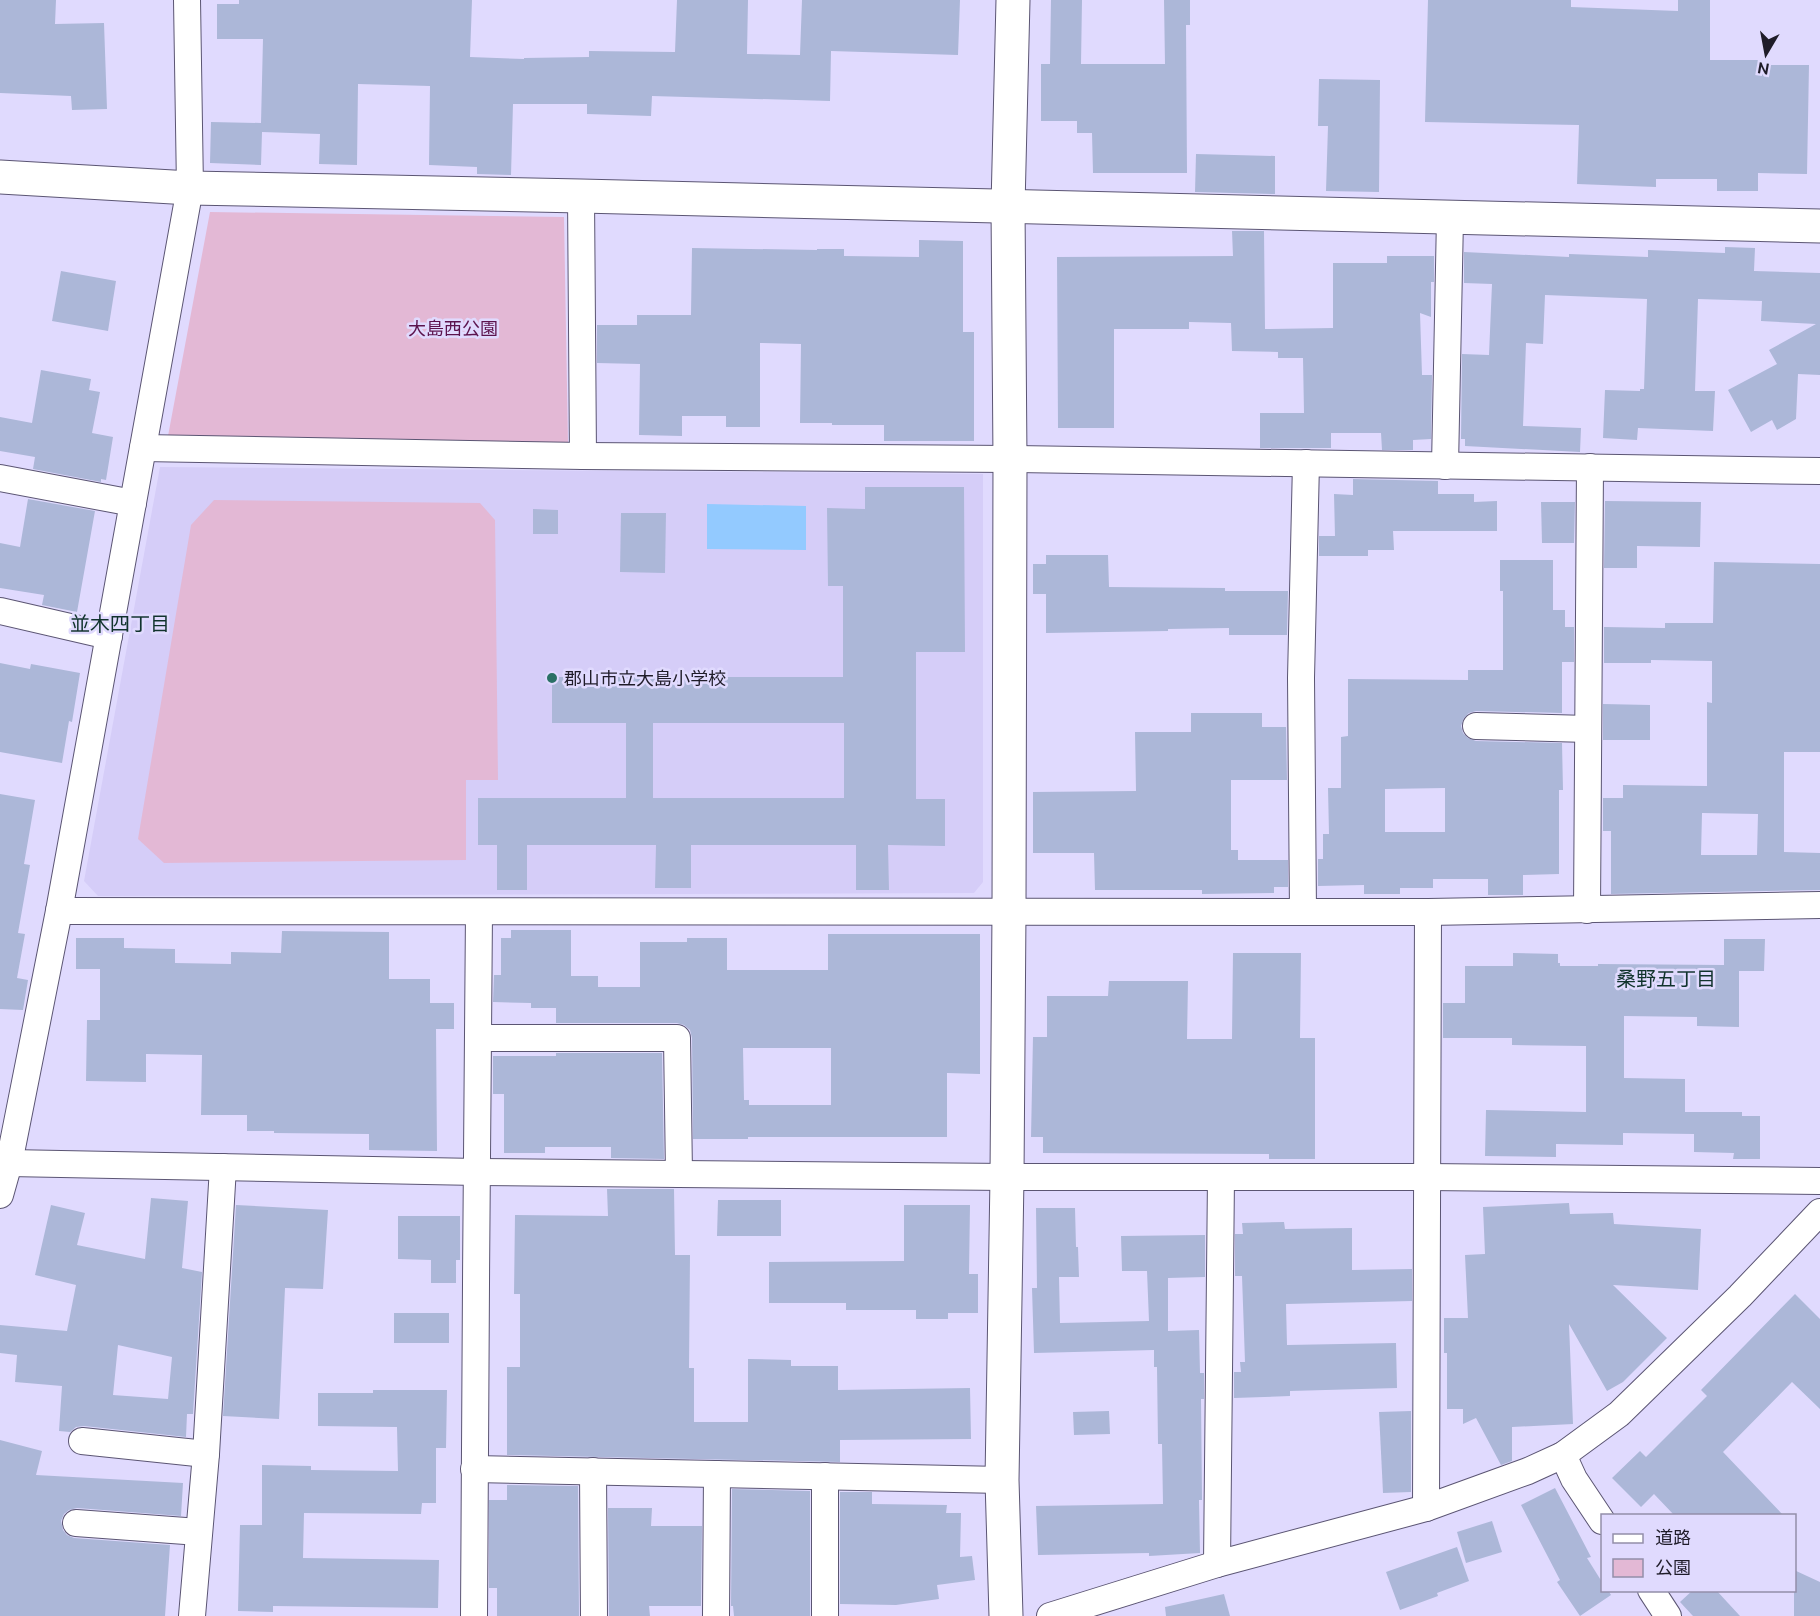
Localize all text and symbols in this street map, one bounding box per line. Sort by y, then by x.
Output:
north arrow [1736,24,1796,84]
text: N [1756,59,1771,79]
park label: 大島西公園 [408,318,498,338]
district label: 並木四丁目 [70,612,170,635]
place label: 郡山市立大島小学校 [564,668,726,688]
marker: 郡山市立大島小学校 [545,671,559,685]
district label: 桑野五丁目 [1616,967,1716,990]
legend [1601,1514,1796,1592]
text: 道路 [1655,1527,1691,1547]
text: 公園 [1655,1557,1691,1577]

